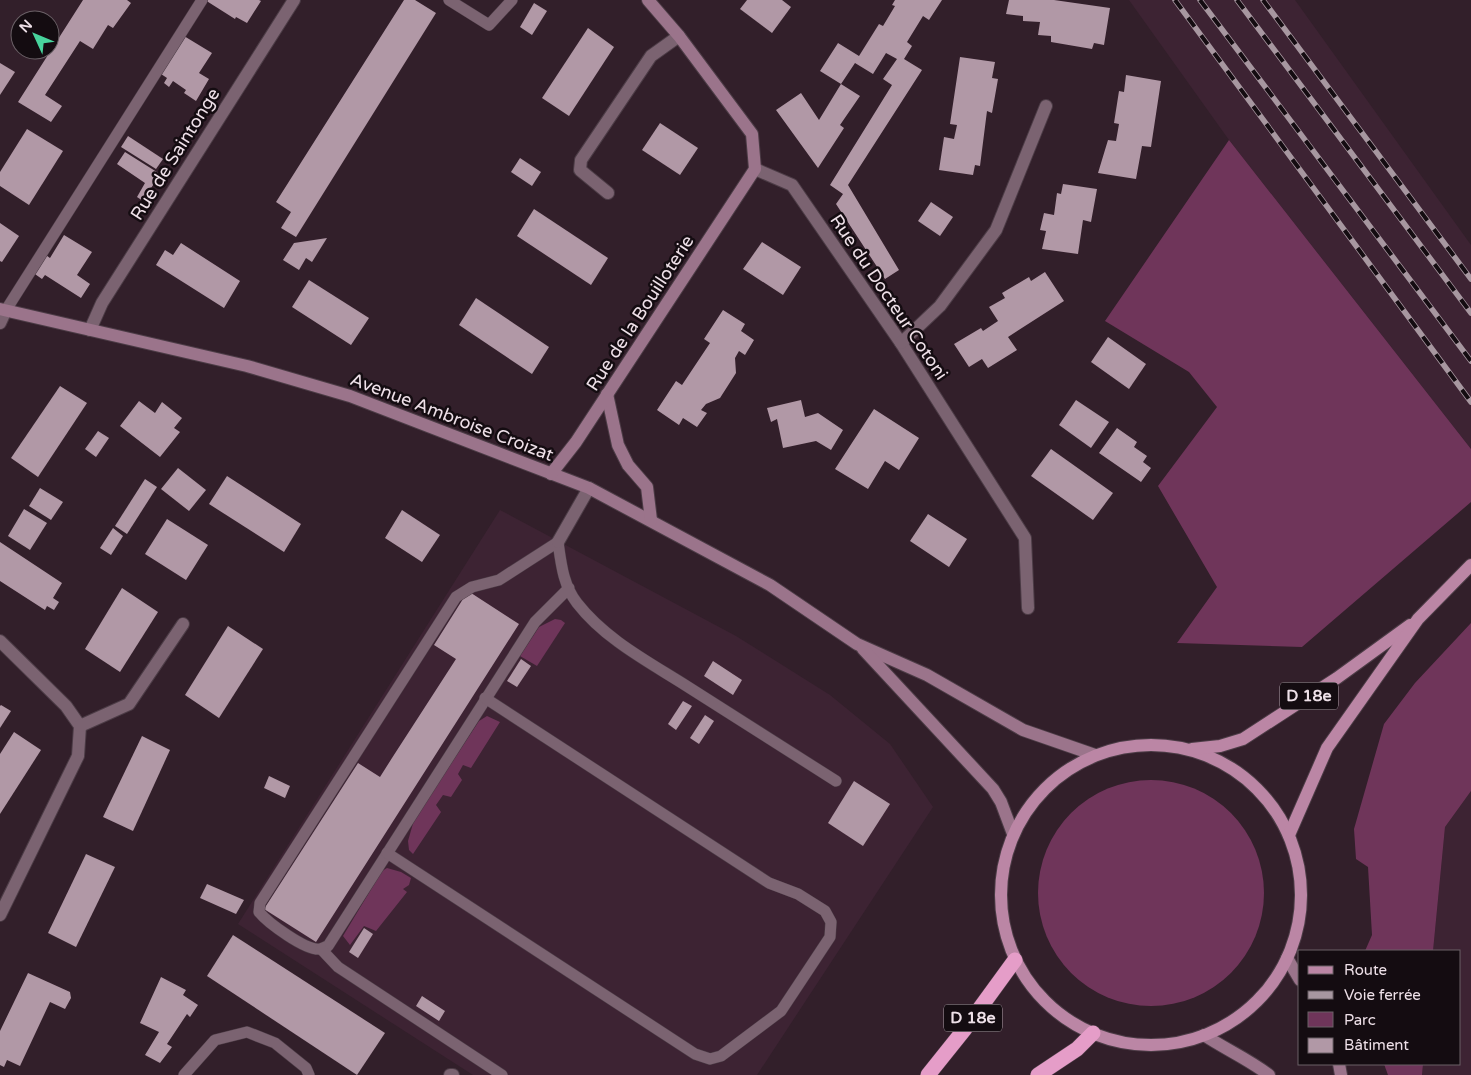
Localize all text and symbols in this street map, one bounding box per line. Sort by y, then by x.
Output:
north arrow [10,10,60,60]
text: N [16,16,36,36]
street label: Rue de Saintonge [126,84,224,224]
street label: Rue du Docteur Cotoni [825,210,953,384]
street label: Rue de la Bouilloterie [581,231,699,395]
street label: Avenue Ambroise Croizat [347,368,557,466]
road number: D 18e [1280,682,1338,709]
legend [1298,950,1461,1065]
text: Route [1344,961,1387,979]
text: Voie ferrée [1344,986,1421,1004]
road number: D 18e [944,1004,1002,1032]
text: Parc [1344,1011,1376,1029]
text: Bâtiment [1344,1036,1409,1054]

